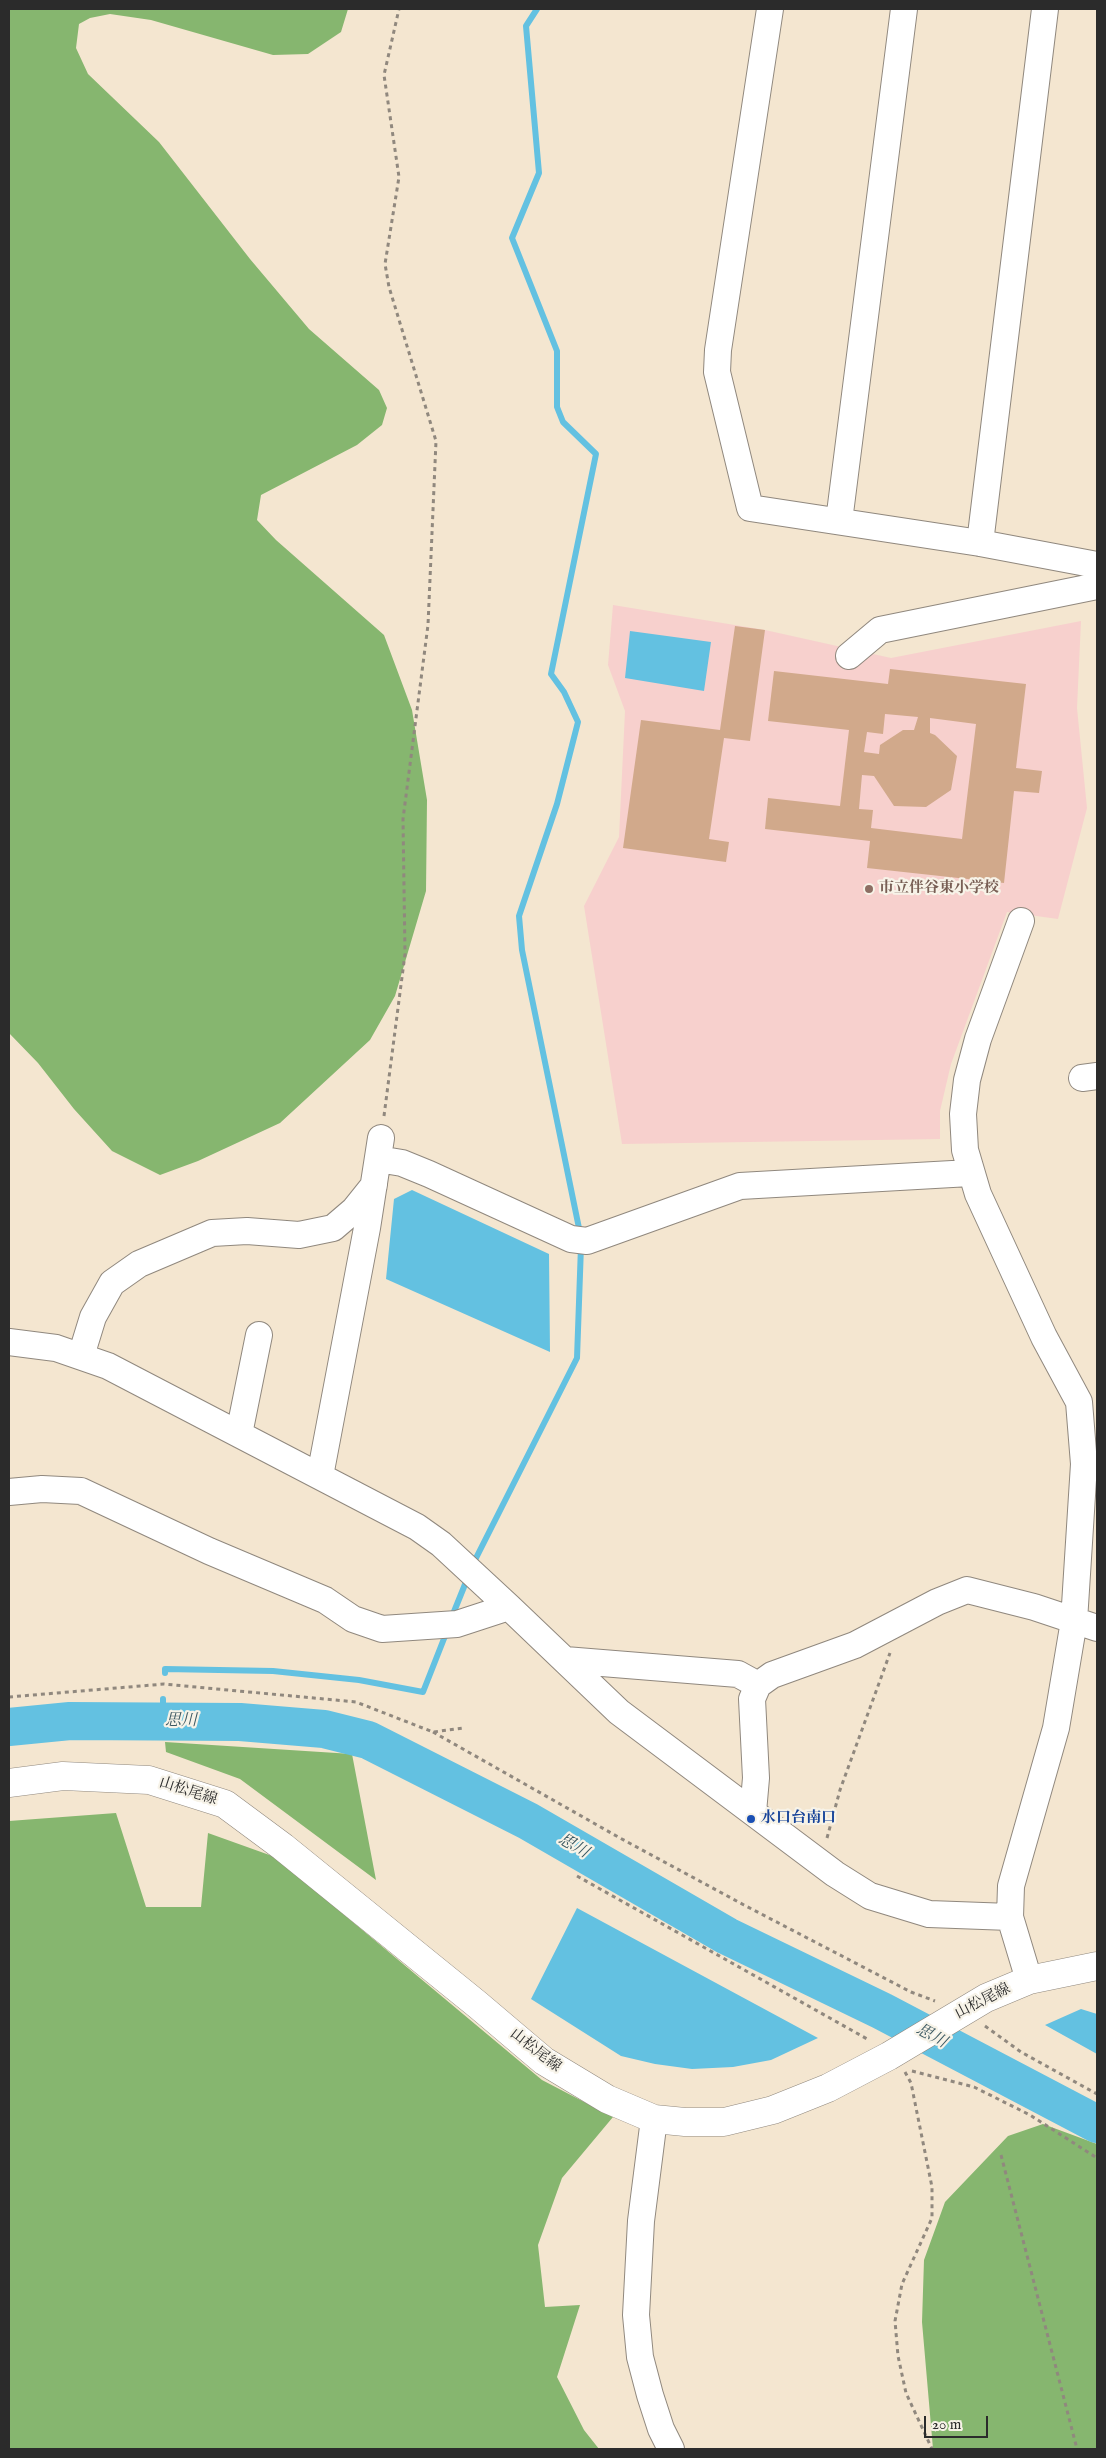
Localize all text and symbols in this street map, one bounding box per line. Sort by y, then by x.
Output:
place label: 市立伴谷東小学校 [879,880,999,898]
marker: 市立伴谷東小学校 [863,883,875,895]
water label: 思川 [165,1712,197,1732]
street label: 山松尾線 [157,1774,219,1810]
place label: 水口台南口 [761,1810,836,1828]
marker: 水口台南口 [745,1813,757,1825]
water label: 思川 [554,1831,592,1863]
street label: 山松尾線 [952,1980,1014,2024]
water label: 思川 [912,2021,950,2053]
street label: 山松尾線 [506,2025,564,2077]
scale bar [926,2406,990,2438]
text: 20 m [932,2415,961,2434]

